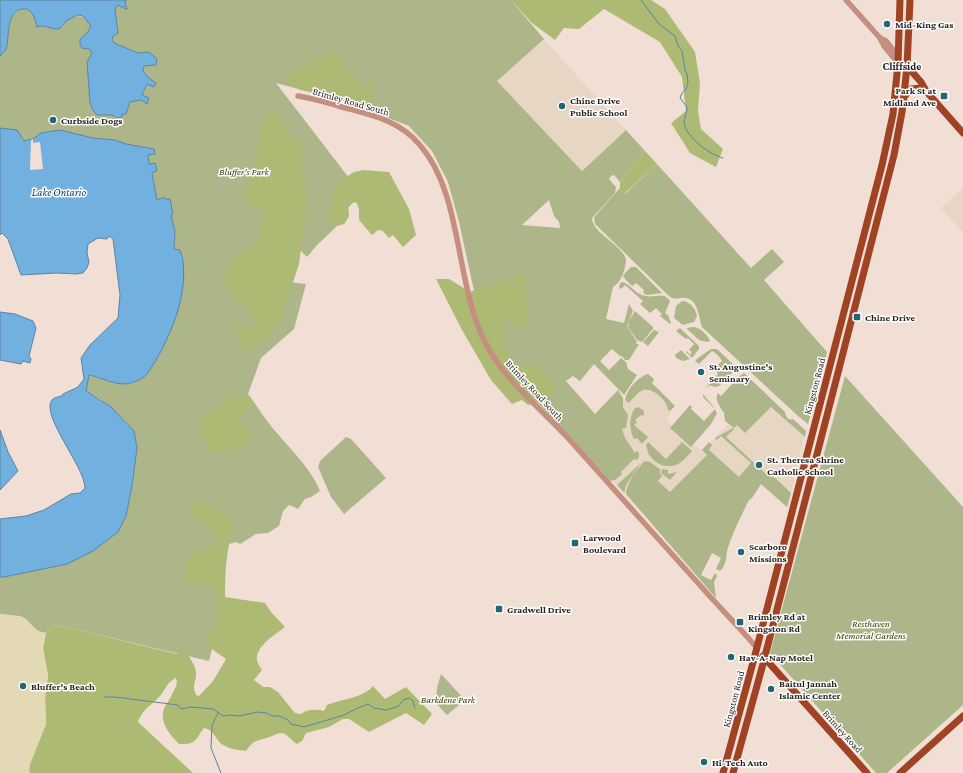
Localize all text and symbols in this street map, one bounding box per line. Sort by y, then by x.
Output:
marker: Mid-King Gas [882,19,892,29]
place label: Mid-King Gas [895,19,953,30]
district label: Cliffside [883,60,921,72]
street label: Brimley Road South [311,85,391,118]
place label: Park St at Midland Ave [883,85,936,108]
marker: Park St at Midland Ave [939,91,949,101]
place label: Chine Drive Public School [570,95,627,118]
marker: Chine Drive Public School [557,101,567,111]
marker: Curbside Dogs [48,115,58,125]
place label: Curbside Dogs [61,115,122,126]
park label: Bluffer's Park [219,166,270,177]
water label: Lake Ontario [32,186,87,198]
marker: Chine Drive [852,312,862,322]
place label: Chine Drive [865,312,916,323]
street label: Kingston Road [802,356,828,416]
street label: Brimley Road South [504,358,566,423]
place label: St. Augustine's Seminary [709,361,772,384]
marker: St. Augustine's Seminary [696,367,706,377]
place label: St. Theresa Shrine Catholic School [767,454,844,477]
marker: St. Theresa Shrine Catholic School [754,460,764,470]
place label: Larwood Boulevard [583,532,627,555]
marker: Larwood Boulevard [570,538,580,548]
place label: Scarboro Missions [749,541,787,564]
marker: Scarboro Missions [736,547,746,557]
marker: Gradwell Drive [494,604,504,614]
place label: Gradwell Drive [507,604,571,615]
place label: Brimley Rd at Kingston Rd [748,611,806,634]
marker: Brimley Rd at Kingston Rd [735,617,745,627]
park label: Resthaven Memorial Gardens [835,618,907,641]
marker: Hav-A-Nap Motel [726,652,736,662]
place label: Hav-A-Nap Motel [739,652,813,663]
street label: Kingston Road [721,669,747,729]
place label: Baitul Jannah Islamic Center [779,678,841,701]
marker: Bluffer's Beach [18,681,28,691]
place label: Bluffer's Beach [31,681,95,692]
marker: Baitul Jannah Islamic Center [766,684,776,694]
park label: Barkdene Park [421,694,476,705]
street label: Brimley Road [821,708,865,755]
marker: Hi-Tech Auto [699,757,709,767]
place label: Hi-Tech Auto [712,757,768,768]

